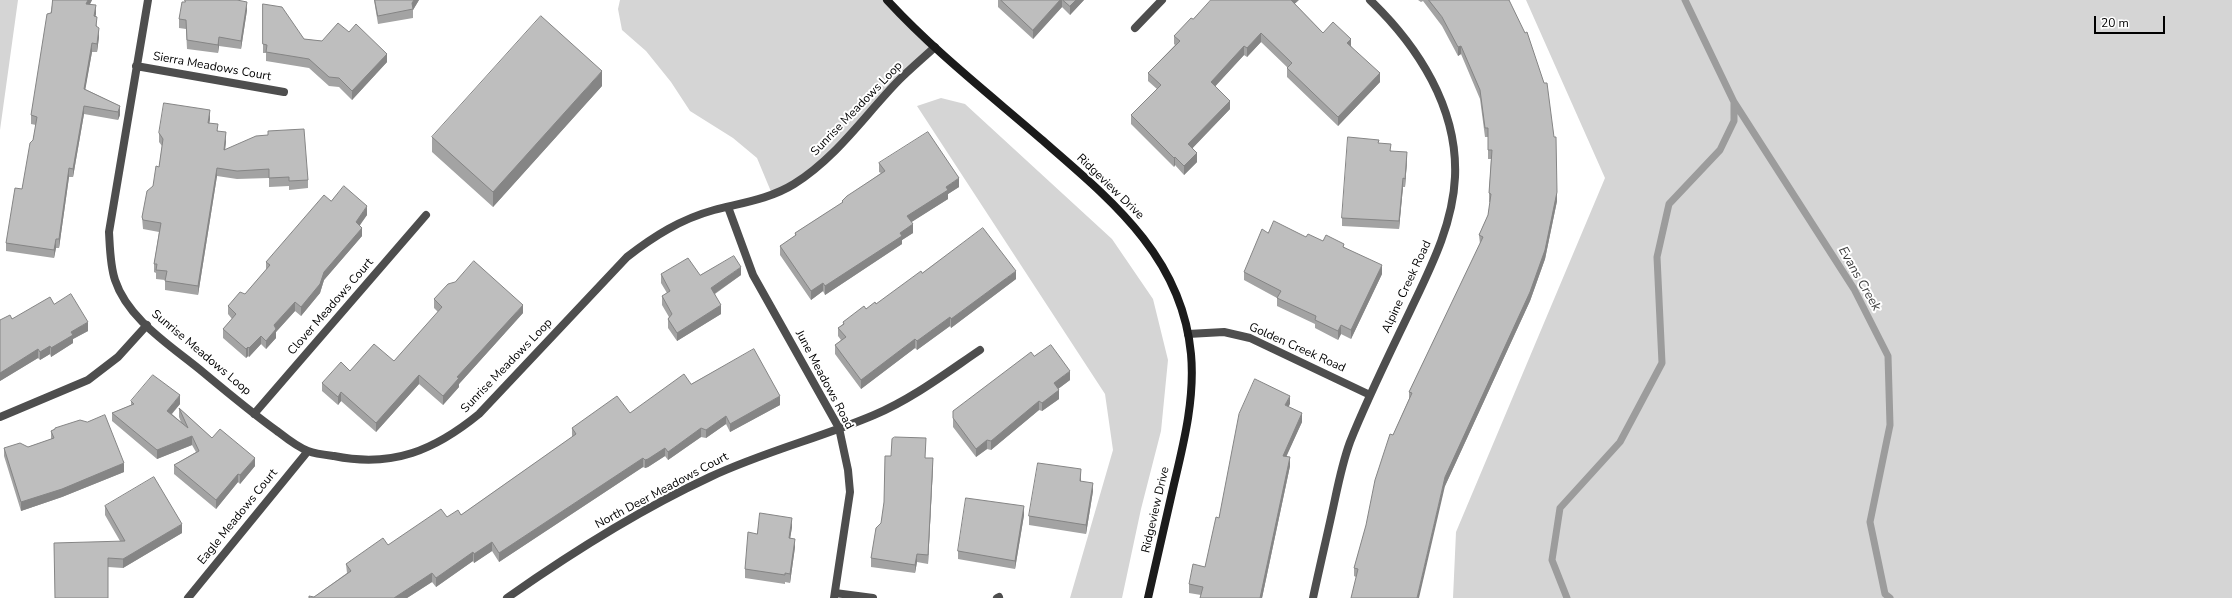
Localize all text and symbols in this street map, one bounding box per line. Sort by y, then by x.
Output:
scale bar [2096,8,2167,34]
text: 20 m [2101,15,2129,31]
street label: Sierra Meadows Court [152,50,272,84]
street label: Sunrise Meadows Loop [808,59,906,159]
street label: Ridgeview Drive [1073,151,1147,223]
street label: Alpine Creek Road [1379,238,1435,336]
water label: Evans Creek [1834,244,1884,314]
street label: Clover Meadows Court [285,256,377,358]
street label: Sunrise Meadows Loop [148,307,254,399]
street label: Sunrise Meadows Loop [458,316,556,416]
street label: Golden Creek Road [1246,320,1348,376]
street label: June Meadows Road [792,328,856,432]
street label: North Deer Meadows Court [593,450,731,532]
street label: Ridgeview Drive [1139,465,1173,555]
street label: Eagle Meadows Court [195,466,281,568]

